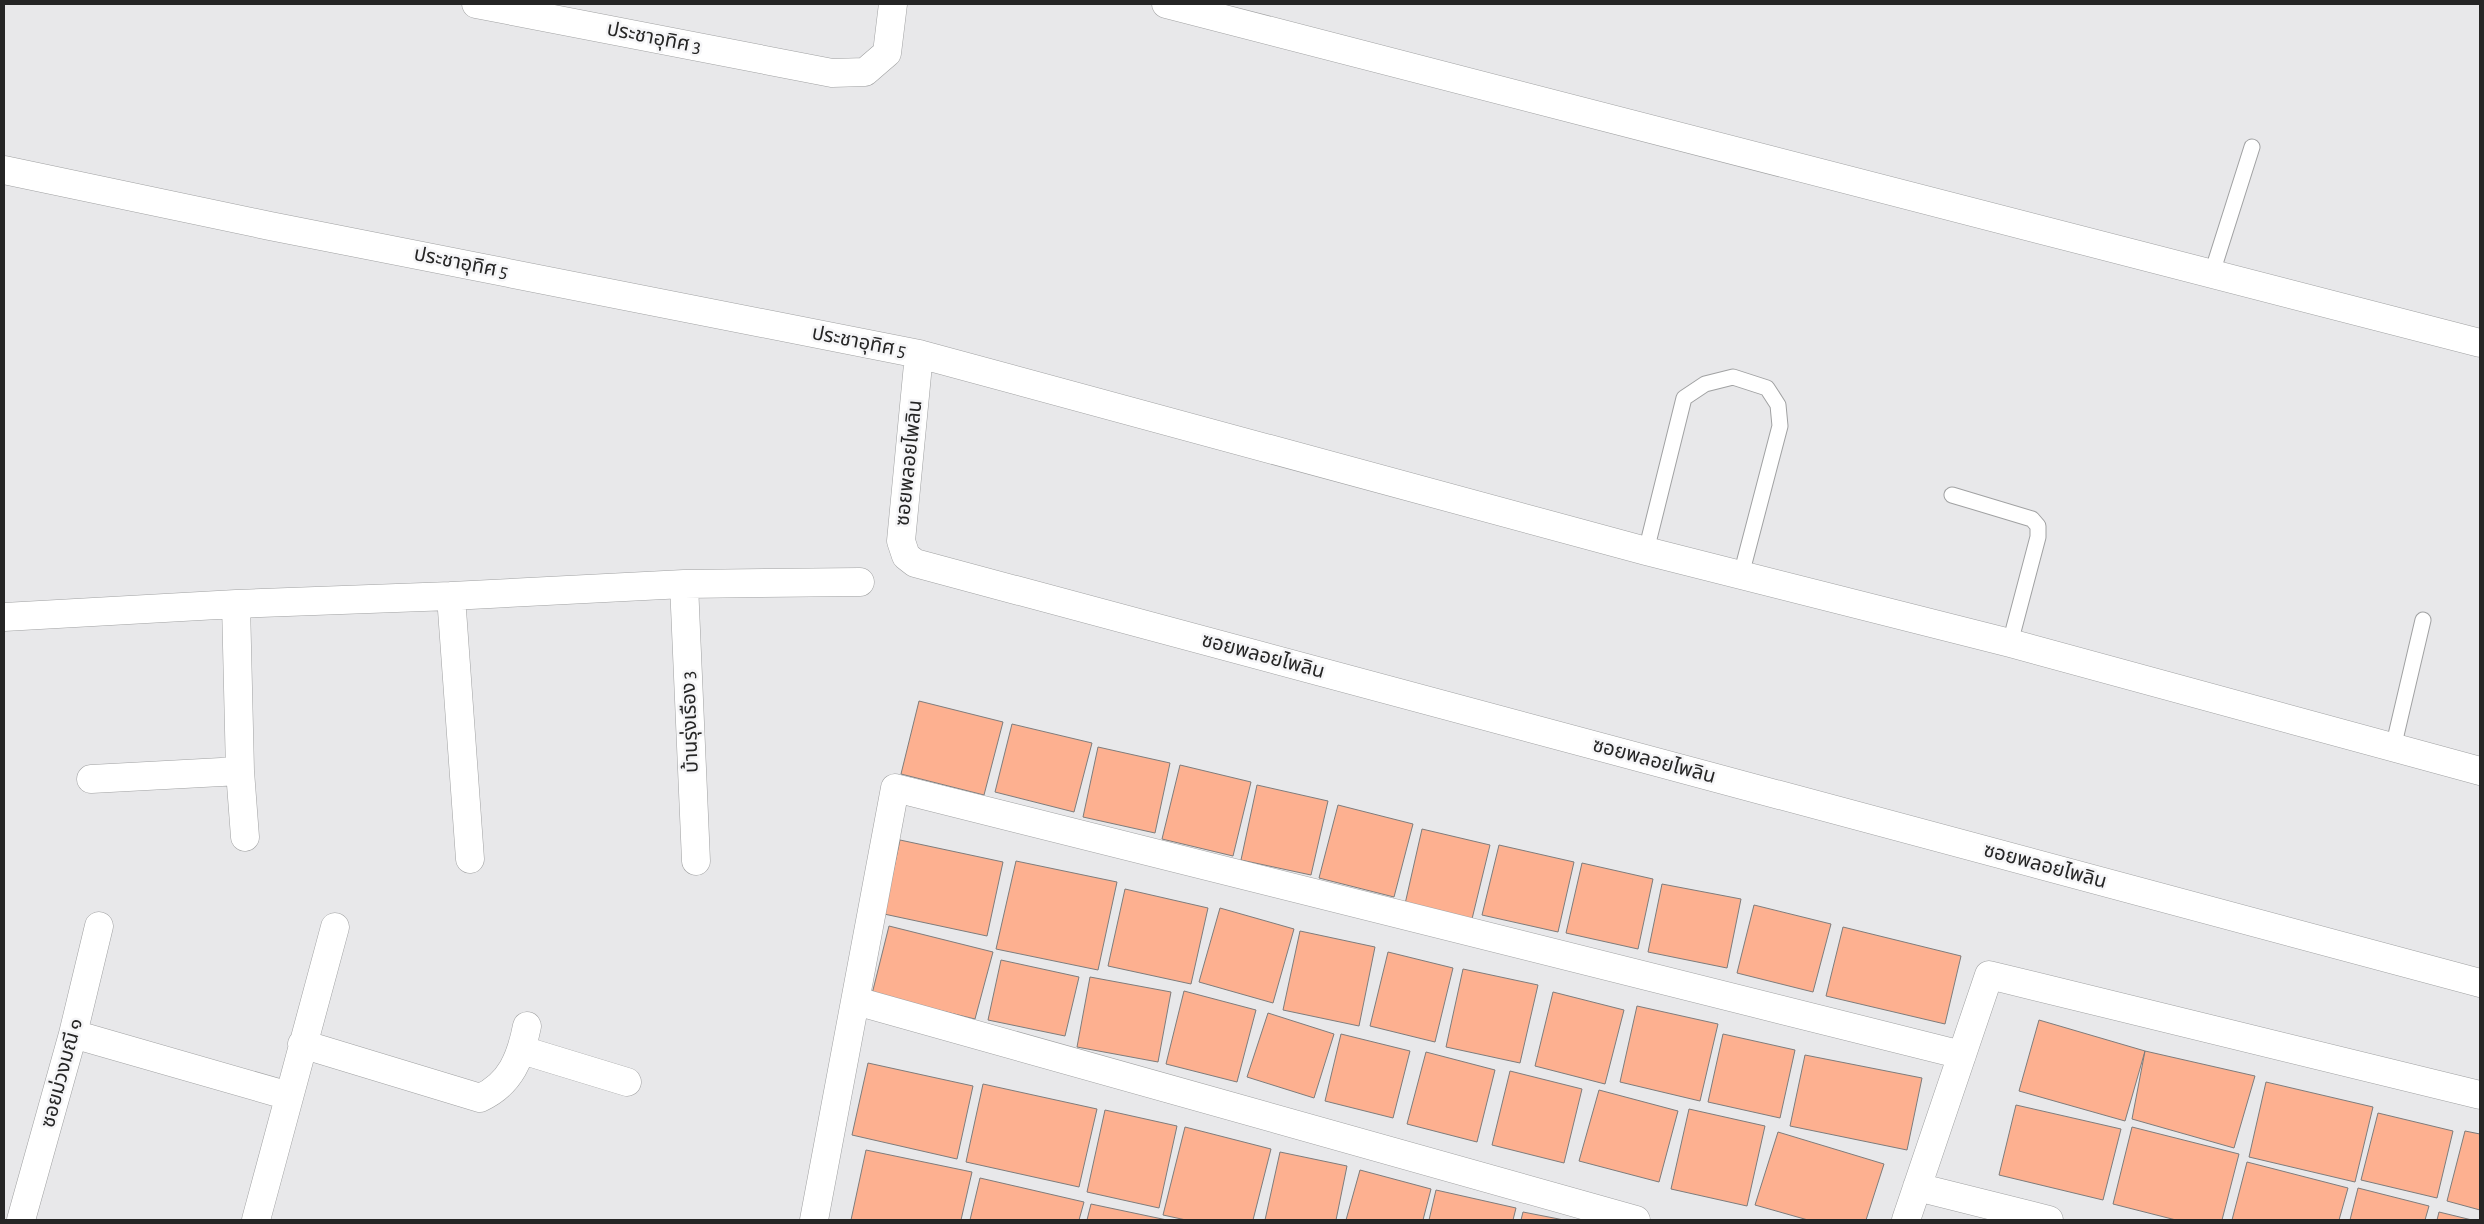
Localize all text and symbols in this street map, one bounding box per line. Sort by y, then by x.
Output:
street label: ประชาอุทิศ 3 [605,19,703,58]
street label: ประชาอุทิศ 5 [412,244,510,283]
street label: ประชาอุทิศ 5 [810,323,908,362]
street label: ซอยพลอยไพลิน [892,399,926,527]
street label: ซอยพลอยไพลิน [1199,630,1327,682]
street label: บ้านรุ่งเรือง 3 [676,671,703,773]
street label: ซอยพลอยไพลิน [1590,735,1718,787]
street label: ซอยพลอยไพลิน [1981,840,2109,892]
street label: ซอยม่วงมณี ๑ [36,1016,86,1130]

